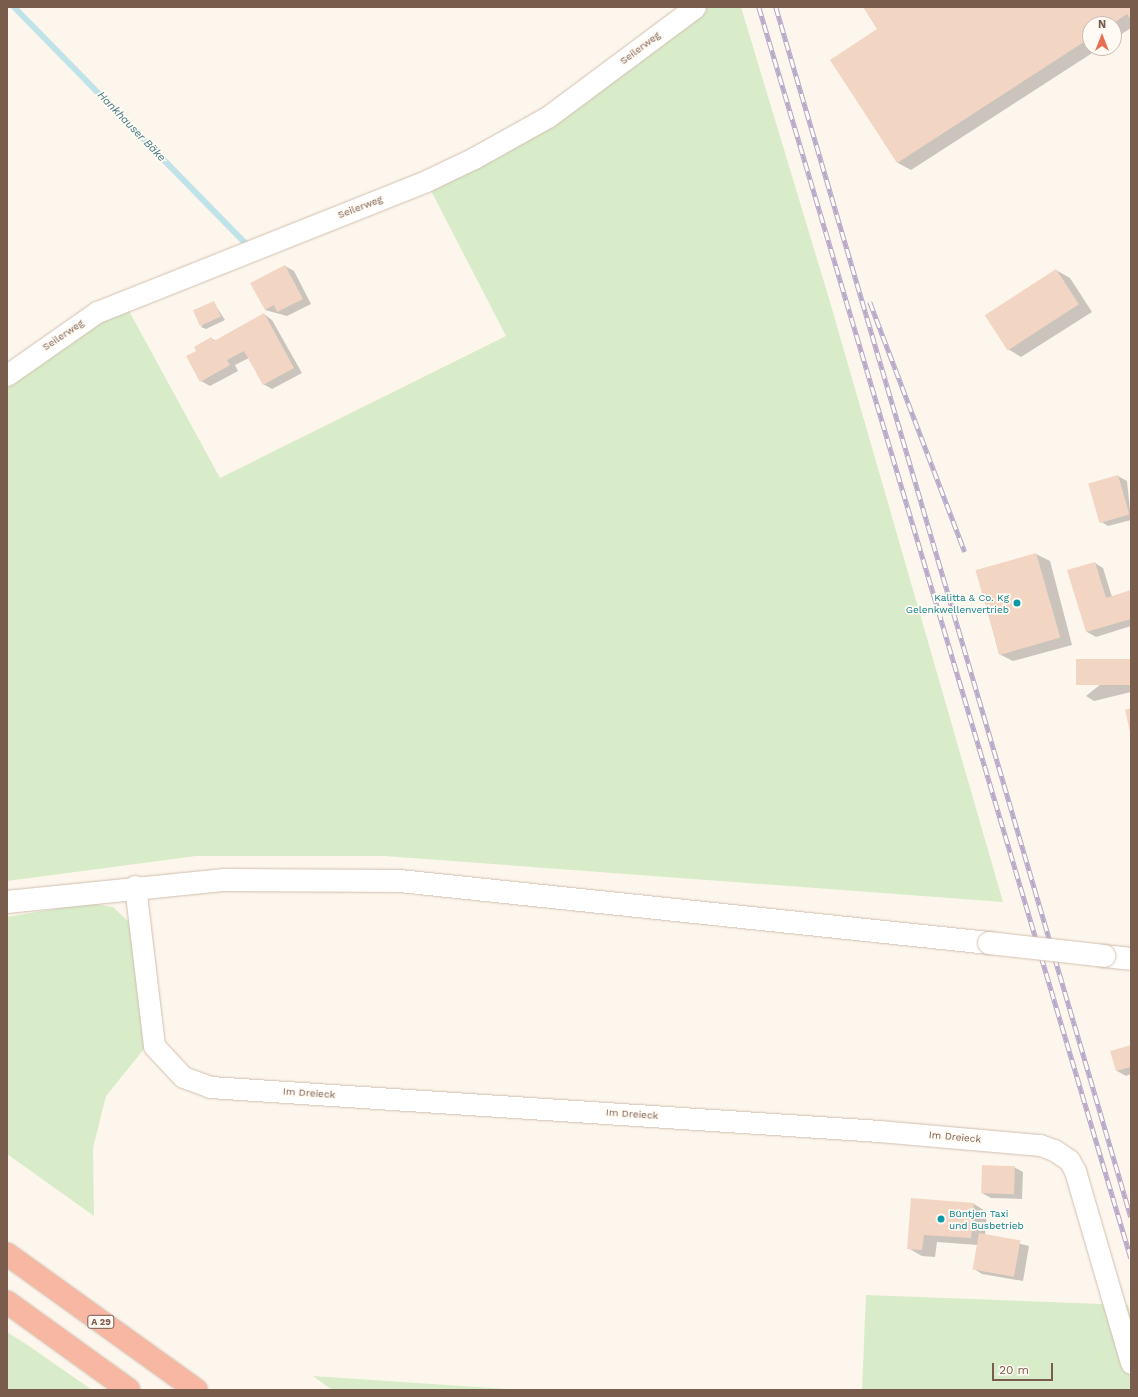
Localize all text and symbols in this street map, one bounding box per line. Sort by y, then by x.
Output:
north arrow [1082,16,1122,56]
text: N [1098,18,1106,31]
street label: Seilerweg [618,29,662,67]
water label: Hankhauser Bäke [94,89,168,165]
street label: Seilerweg [336,193,384,221]
street label: Seilerweg [40,317,86,353]
place label: Kalitta & Co. Kg Gelenkwellenvertrieb [906,591,1009,614]
marker: Kalitta & Co. Kg Gelenkwellenvertrieb [1012,598,1022,608]
street label: Im Dreieck [282,1085,336,1101]
street label: Im Dreieck [605,1106,659,1122]
street label: Im Dreieck [928,1129,982,1145]
place label: Büntjen Taxi und Busbetrieb [949,1207,1024,1230]
marker: Büntjen Taxi und Busbetrieb [936,1214,946,1224]
road number: A 29 [87,1315,115,1329]
scale bar [994,1355,1055,1381]
text: 20 m [999,1363,1029,1377]

